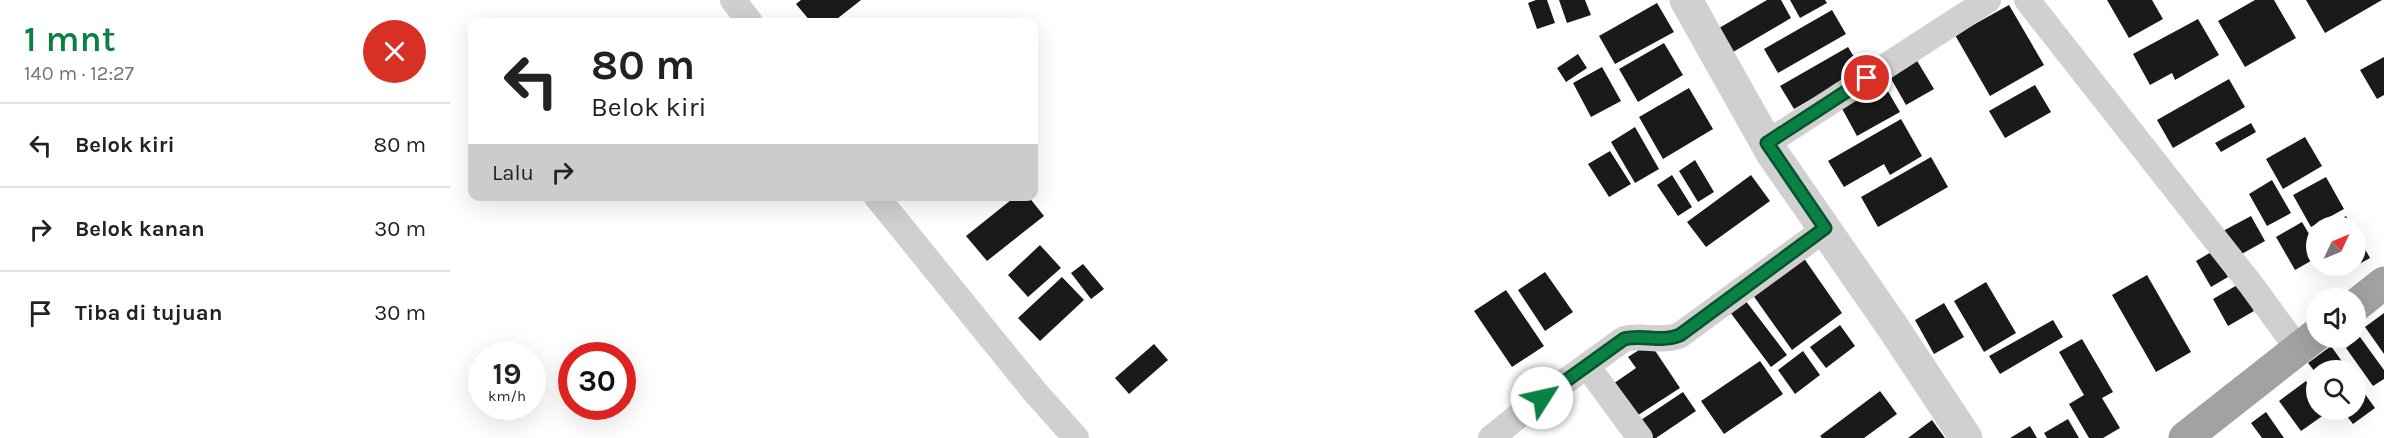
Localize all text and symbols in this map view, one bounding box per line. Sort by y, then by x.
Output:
text: 1 mnt [24,18,116,60]
button: close [363,20,426,83]
text: 80 m [591,40,695,90]
icon: left [492,42,570,120]
pin [1841,52,1892,103]
icon: arrive [1850,61,1883,94]
text: 140 m · 12:27 [24,62,134,85]
text: Belok kiri [591,91,707,123]
icon: left [24,129,57,162]
text: Belok kiri [75,132,175,158]
text: 80 m [374,132,426,158]
icon: right [546,156,579,189]
text: Lalu [492,160,534,186]
icon: right [24,213,57,246]
text: Belok kanan [75,216,205,242]
text: 30 m [374,216,426,242]
north arrow [2306,216,2366,276]
map controls [2306,216,2366,420]
button: sound [2306,288,2366,348]
icon: arrive [24,297,57,330]
text: Tiba di tujuan [75,300,222,326]
text: 30 m [374,300,426,326]
speed limit sign: 30 [558,342,636,420]
text: 19 [492,356,521,392]
button: search [2306,360,2366,420]
position arrow [1510,366,1574,430]
text: km/h [488,387,526,405]

